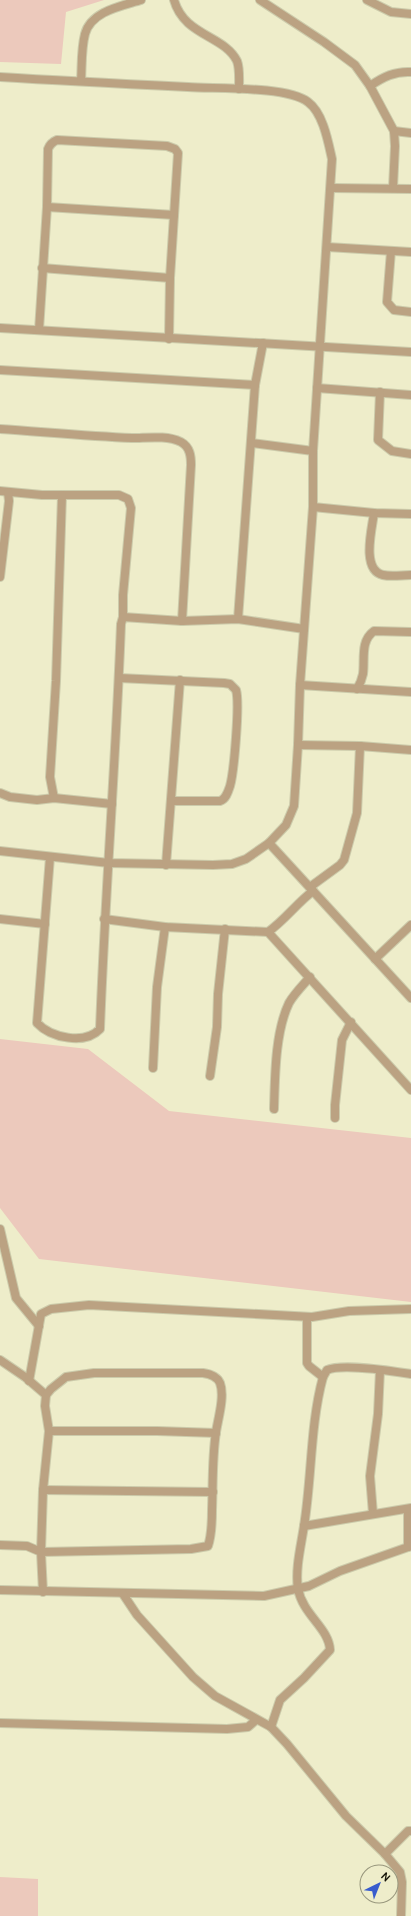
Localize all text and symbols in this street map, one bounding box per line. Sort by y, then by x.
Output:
north arrow [359,1864,399,1904]
text: N [378,1869,393,1884]

